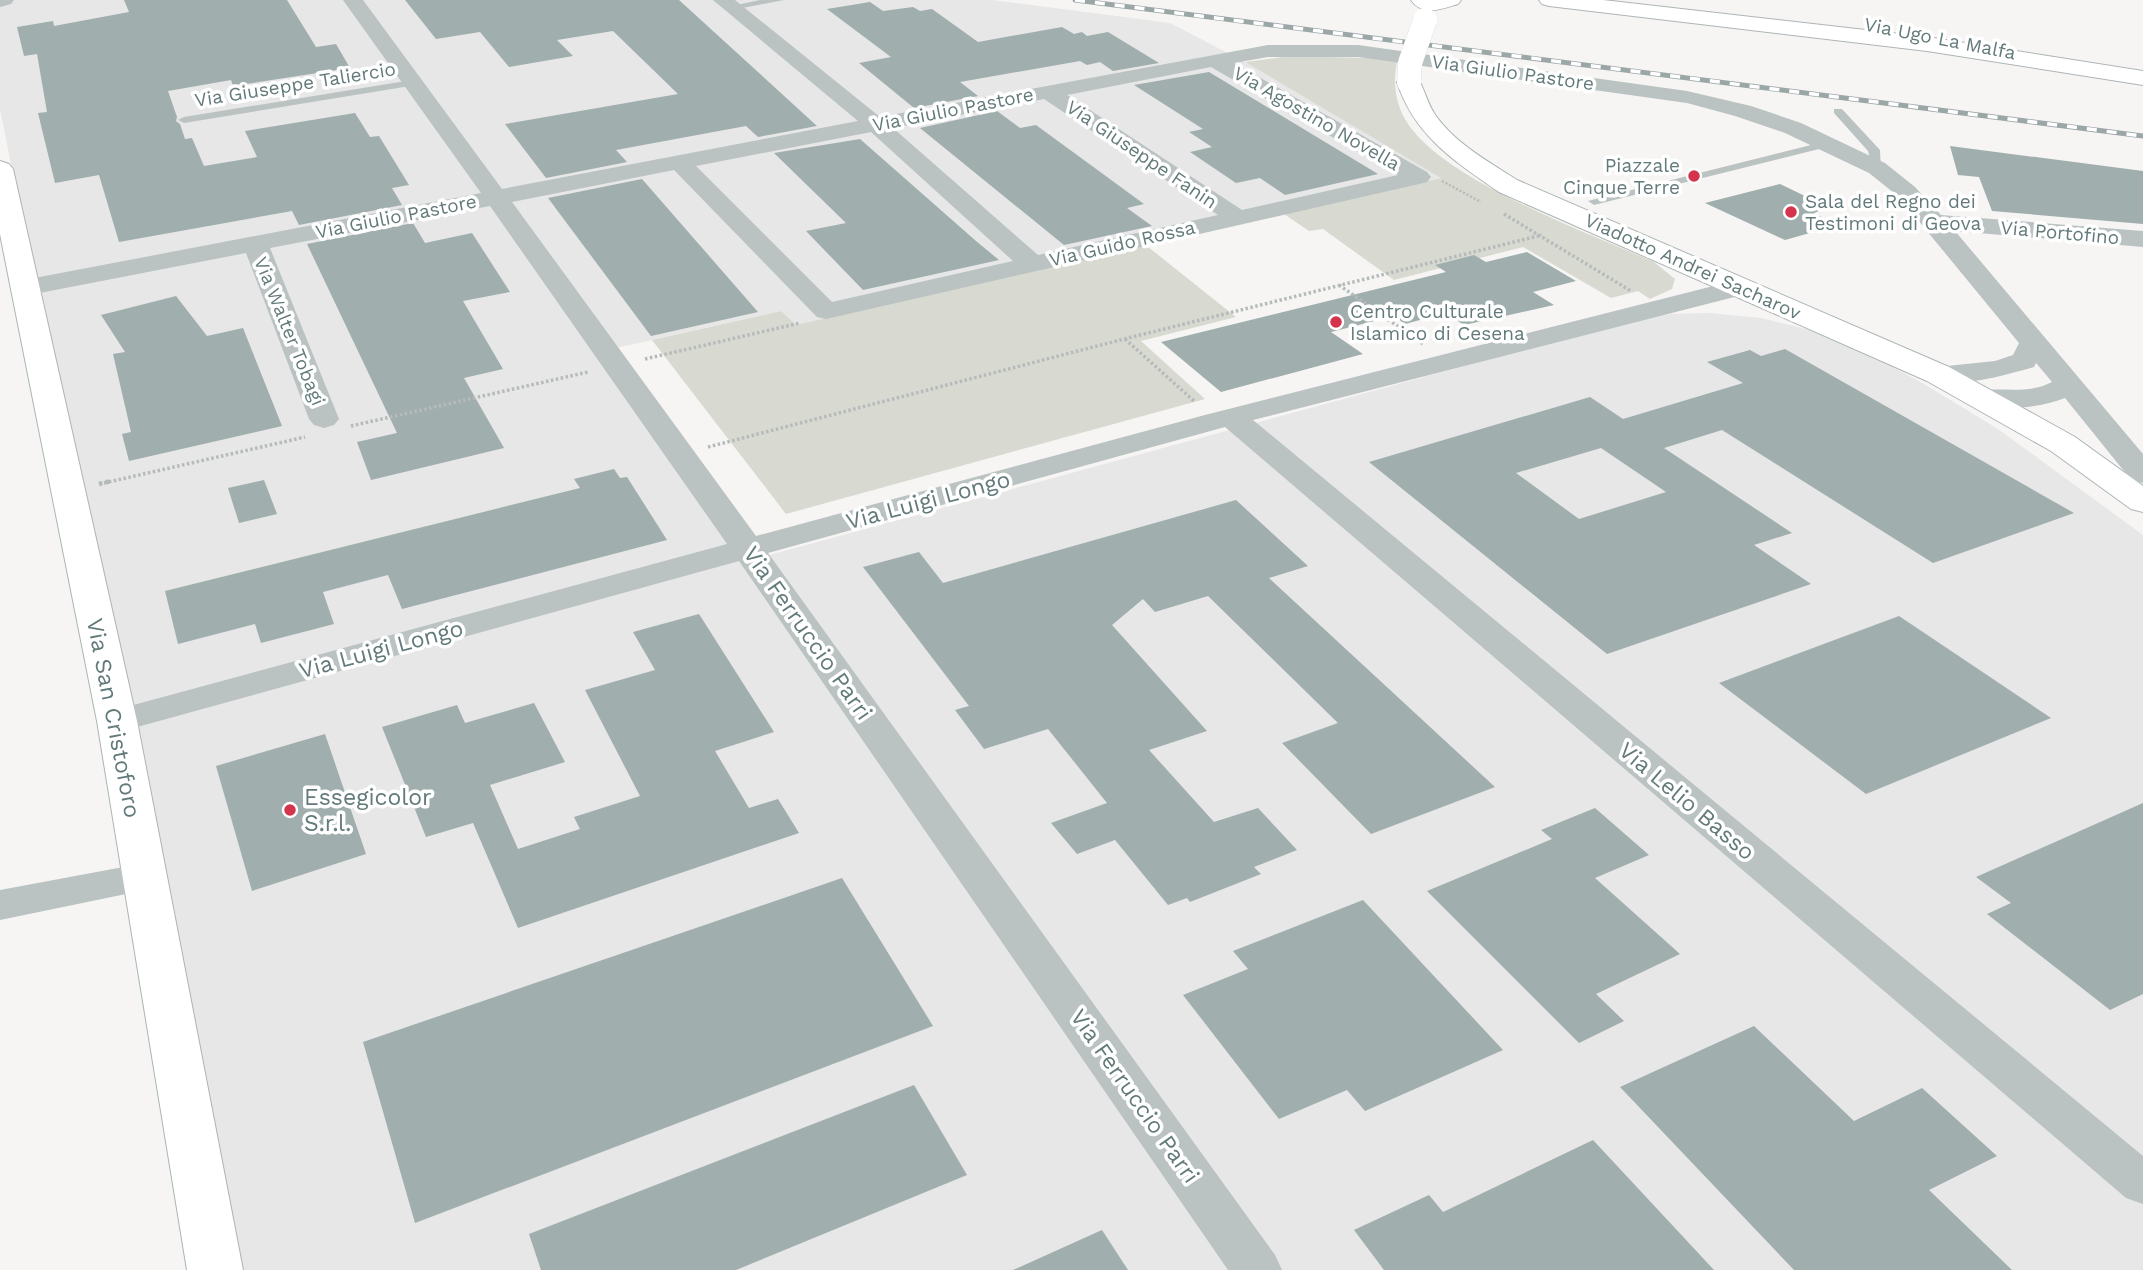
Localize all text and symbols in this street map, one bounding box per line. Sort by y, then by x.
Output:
street label: Via Ugo La Malfa [1862,13,2018,65]
street label: Via Giulio Pastore [1430,50,1596,95]
street label: Via Giuseppe Taliercio [193,57,397,112]
street label: Via Agostino Novella [1229,61,1404,176]
street label: Via Giulio Pastore [871,83,1036,136]
street label: Via Giuseppe Fanin [1062,95,1221,213]
place label: Piazzale Cinque Terre [1563,154,1680,199]
marker: Piazzale Cinque Terre [1686,168,1702,184]
street label: Via Giulio Pastore [314,190,479,243]
place label: Sala del Regno dei Testimoni di Geova [1805,190,1981,235]
marker: Sala del Regno dei Testimoni di Geova [1783,204,1799,220]
street label: Viadotto Andrei Sacharov [1581,208,1804,325]
street label: Via Guido Rossa [1047,215,1198,271]
street label: Via Portofino [2000,216,2120,249]
street label: Via Walter Tobagi [249,254,330,409]
place label: Centro Culturale Islamico di Cesena [1350,300,1525,345]
marker: Centro Culturale Islamico di Cesena [1328,314,1344,330]
street label: Via Luigi Longo [843,466,1013,535]
street label: Via Ferruccio Parri [738,541,878,725]
street label: Via Luigi Longo [296,615,466,684]
street label: Via San Cristoforo [81,616,146,820]
street label: Via Lelio Basso [1613,737,1760,866]
place label: Essegicolor S.r.l. [304,784,431,837]
marker: Essegicolor S.r.l. [282,802,298,818]
street label: Via Ferruccio Parri [1065,1004,1205,1188]

